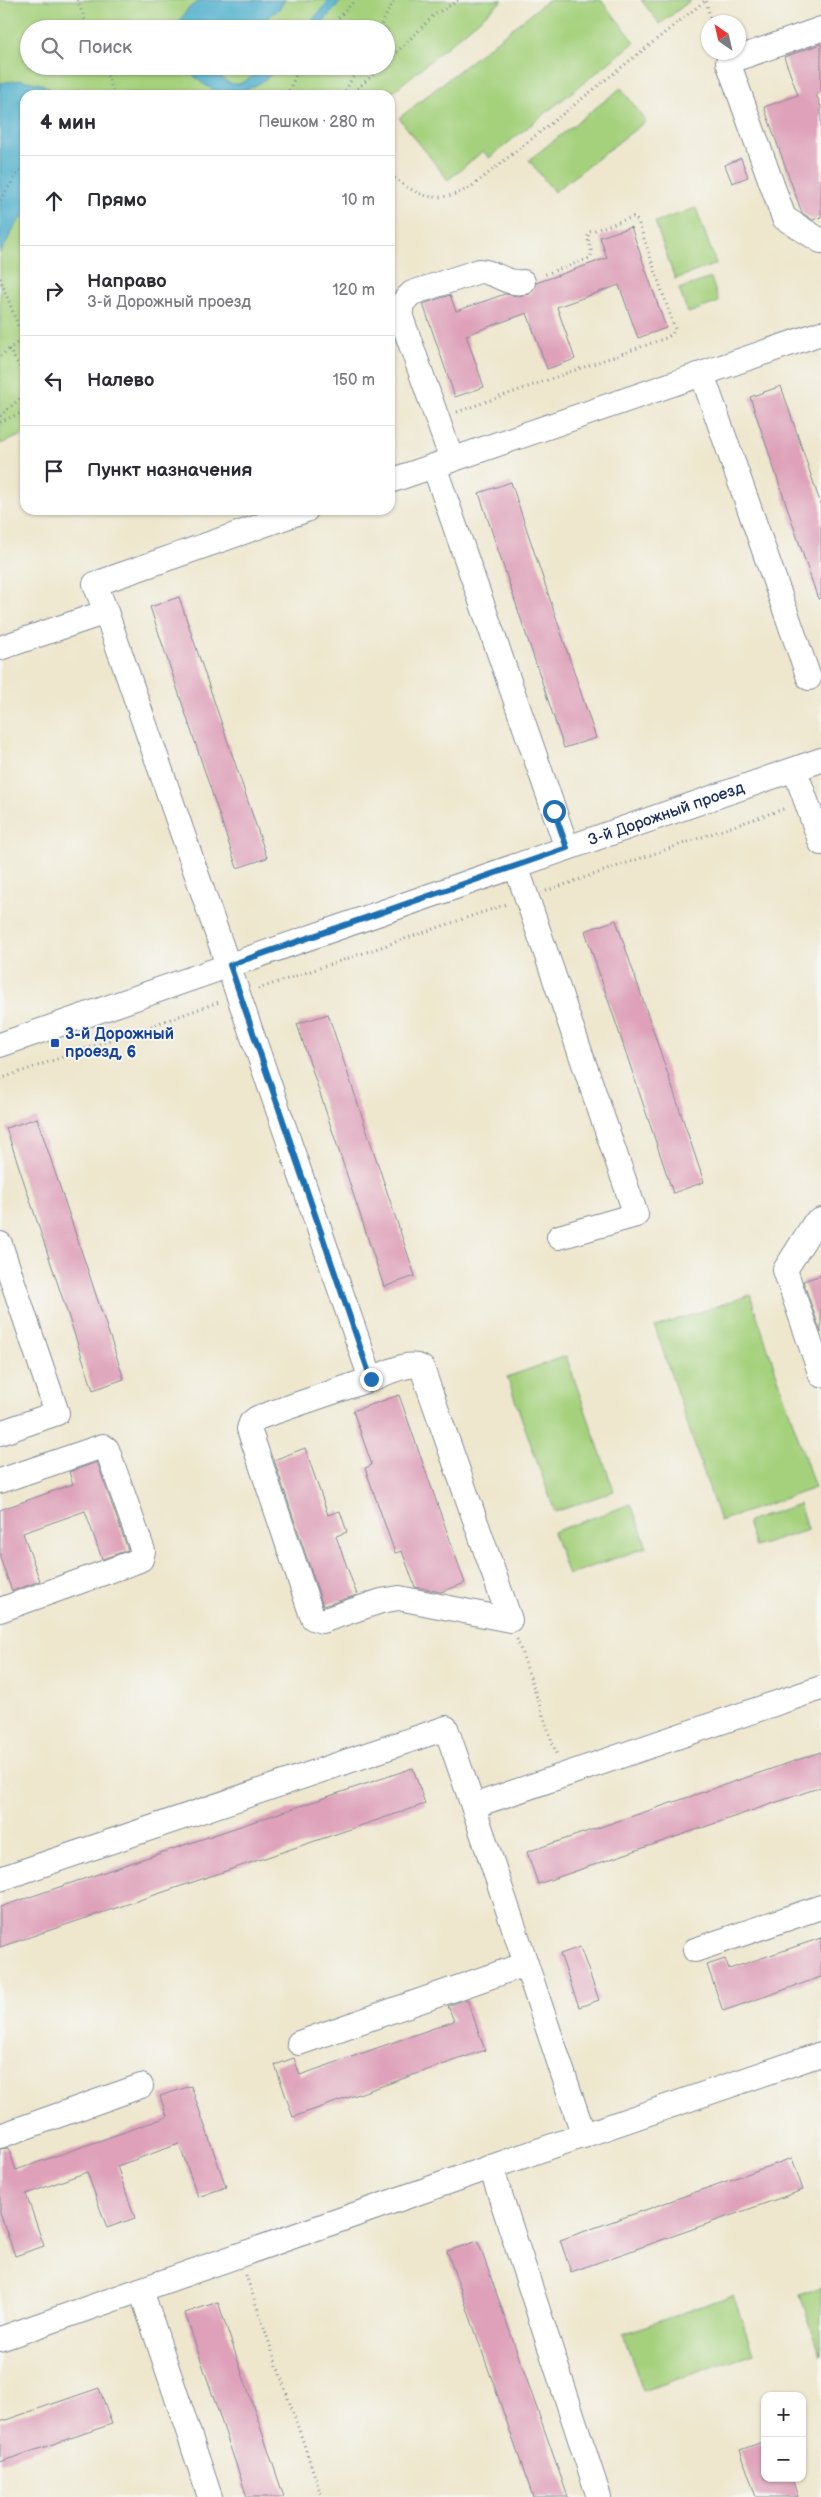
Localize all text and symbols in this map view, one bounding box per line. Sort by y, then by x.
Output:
north arrow [701,15,746,60]
search box [20,20,395,75]
icon: search [38,34,66,62]
text: Поиск [78,36,132,59]
text: 4 мин [40,110,96,135]
text: Пешком · 280 m [258,113,375,132]
icon: ahead [40,187,68,215]
text: Прямо [87,189,147,212]
text: 10 m [342,191,375,210]
text: Направо [87,270,167,293]
icon: right [40,277,68,305]
text: 120 m [332,281,375,300]
text: 3-й Дорожный проезд [87,293,251,312]
icon: left [40,367,68,395]
text: Налево [87,369,154,392]
text: 150 m [333,371,375,390]
icon: arrive [40,457,68,485]
text: Пункт назначения [87,459,252,482]
street label: 3-й Дорожный проезд [585,778,747,850]
route start [543,800,566,823]
place label: 3-й Дорожный проезд, 6 [65,1025,174,1062]
marker: 3-й Дорожный проезд, 6 [49,1037,61,1049]
route end [360,1368,383,1391]
map controls [761,2392,806,2482]
button: + [761,2392,806,2437]
button: − [761,2437,806,2482]

